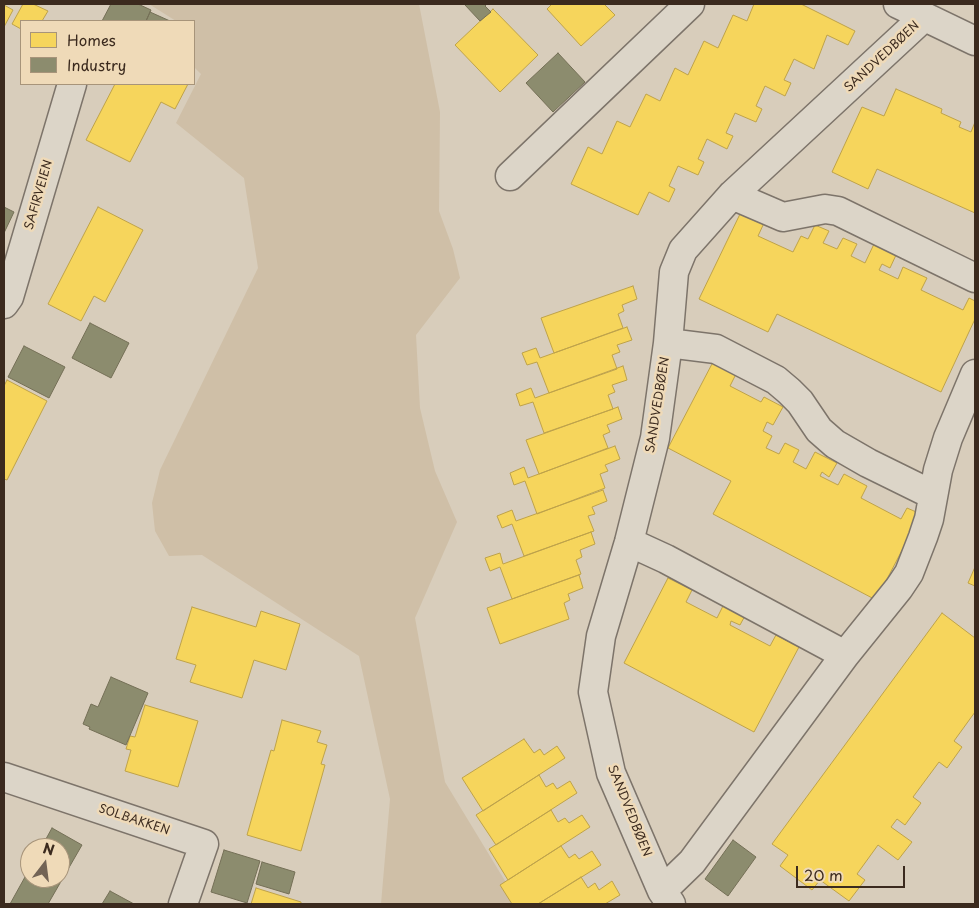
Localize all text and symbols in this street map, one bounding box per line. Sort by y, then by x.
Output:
street label: SANDVEDBØEN [841,19,923,95]
legend [20,20,195,85]
text: Homes [67,28,116,51]
text: Industry [67,53,126,76]
street label: SAFIRVEIEN [22,158,56,232]
street label: SANDVEDBØEN [643,356,673,454]
street label: SANDVEDBØEN [604,763,654,859]
street label: SOLBAKKEN [97,802,171,838]
text: N [41,837,57,861]
north arrow [20,838,70,888]
scale bar [799,856,908,888]
text: 20 m [804,863,843,886]

